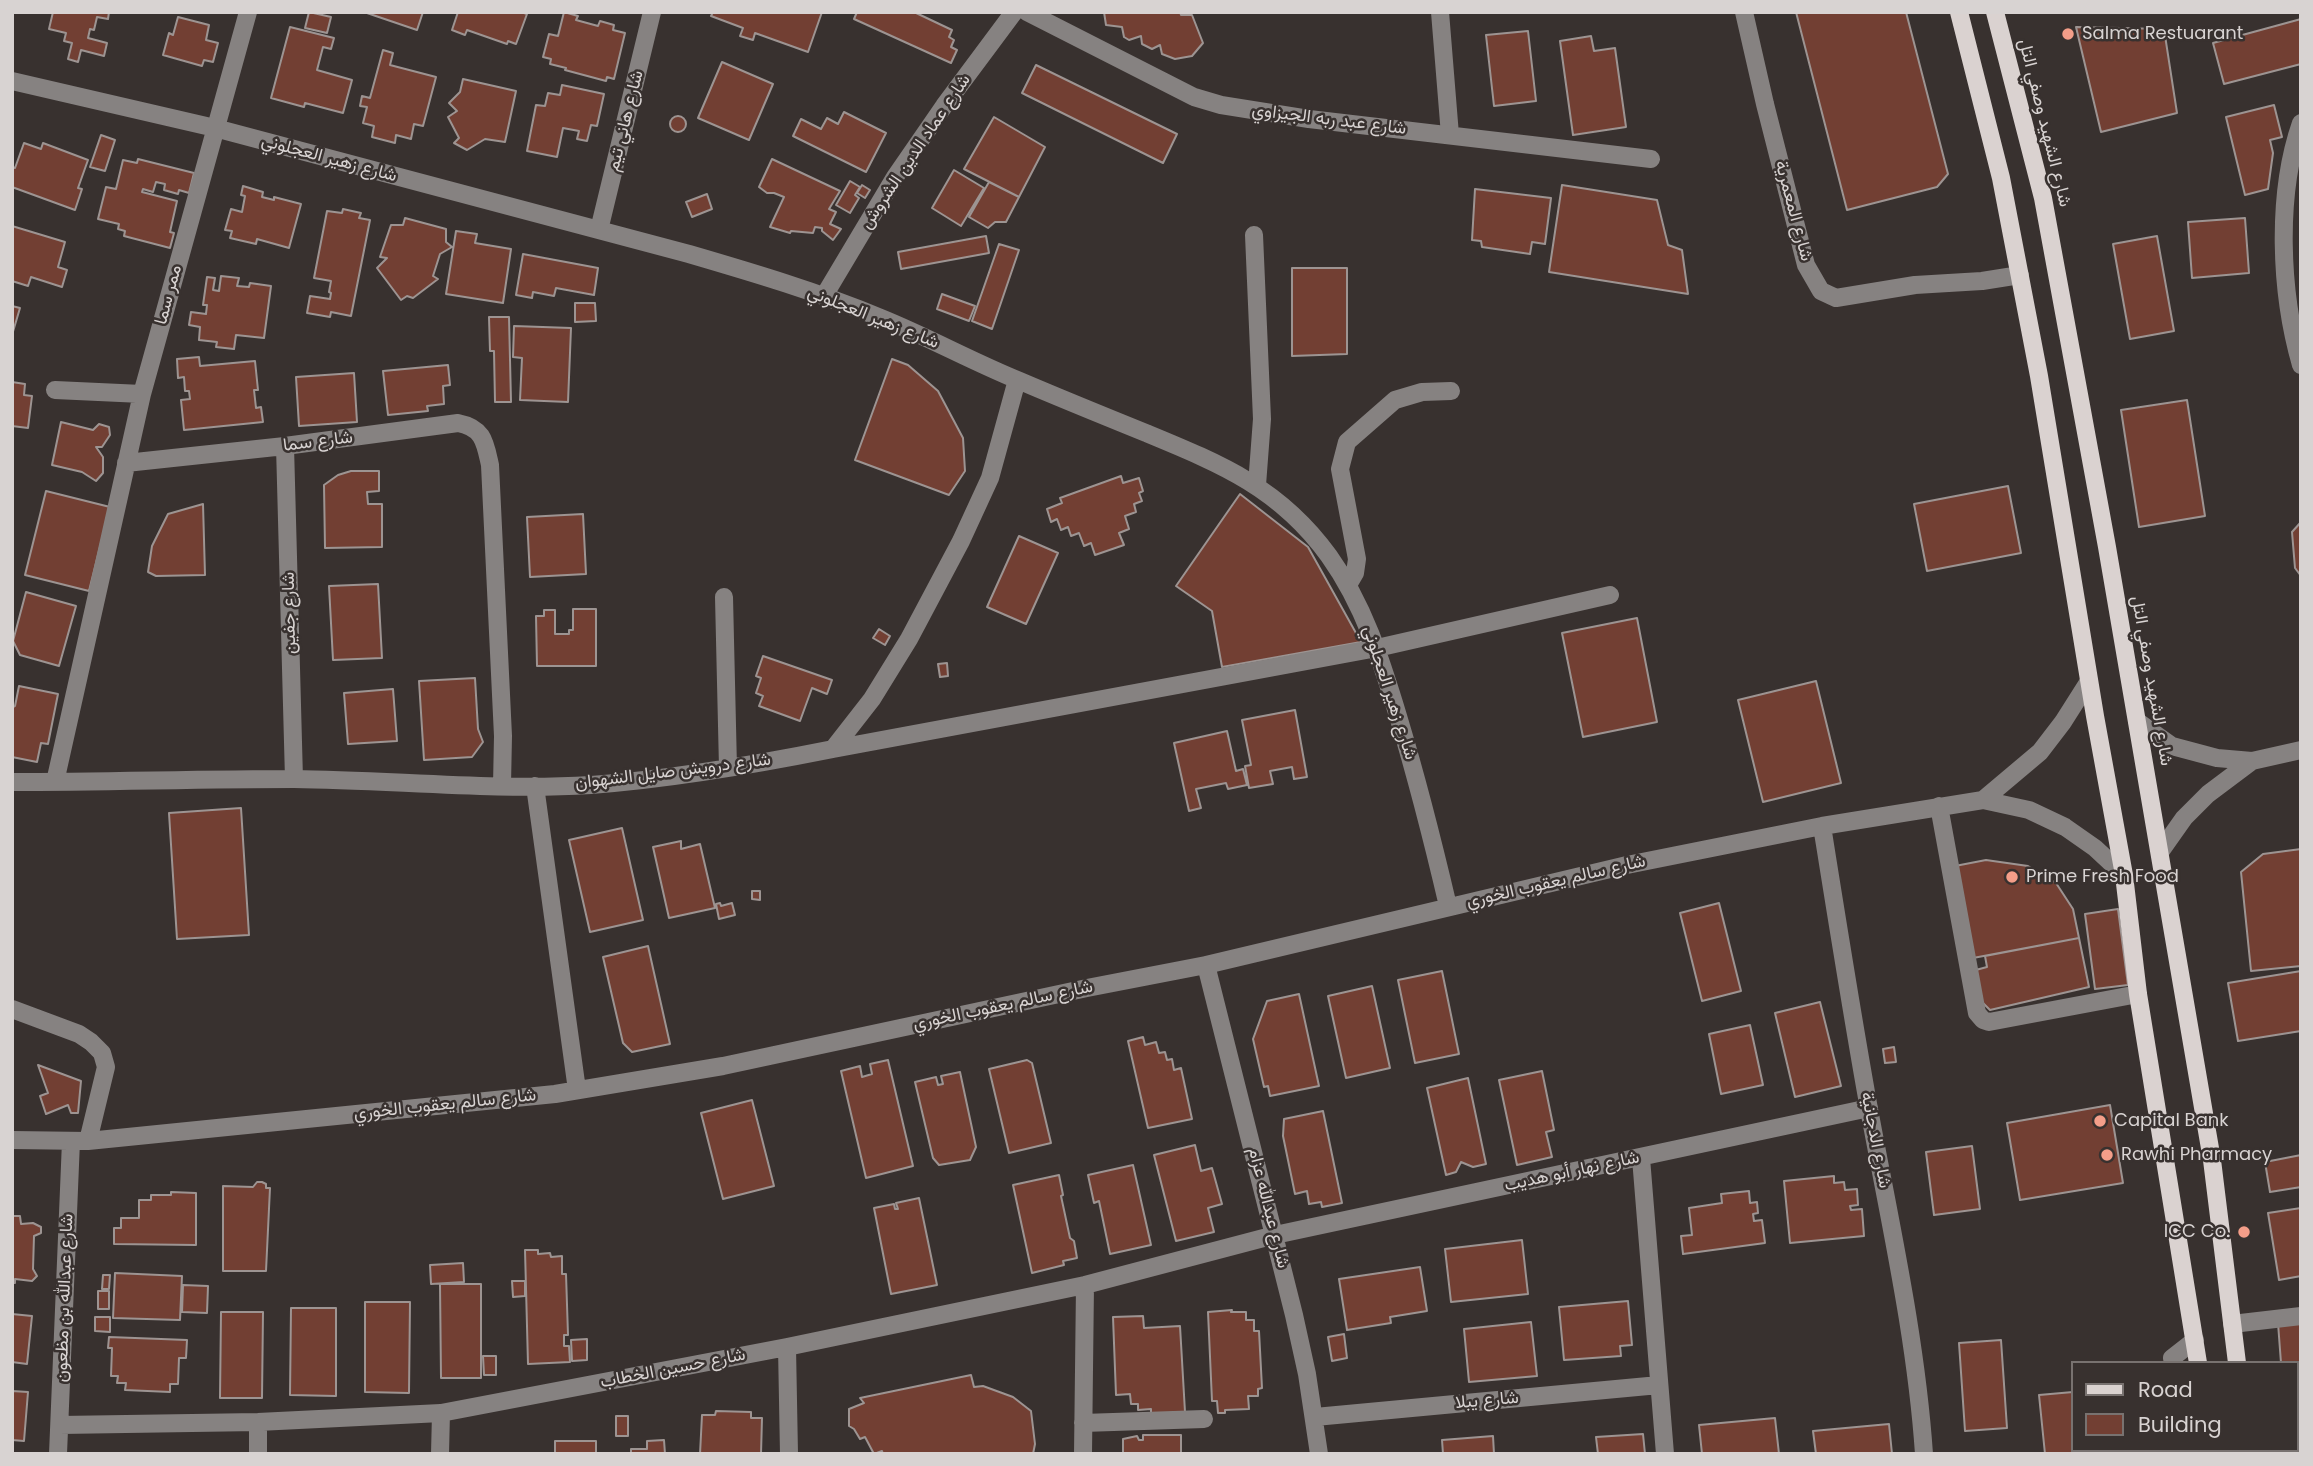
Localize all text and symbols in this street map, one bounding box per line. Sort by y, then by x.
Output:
place label: Salma Restuarant [2082,23,2243,45]
marker: Salma Restuarant [2060,26,2076,42]
street label: شارع الشهيد وصفي التل [2013,37,2075,209]
street label: شارع هاني تيم [603,68,649,174]
street label: شارع عماد الدين الشروش [856,70,976,234]
street label: شارع عبد ربه الجيزاوي [1250,100,1408,140]
street label: شارع زهير العجلوني [259,130,399,188]
street label: شارع المعمرية [1769,158,1817,264]
street label: ممر سما [151,263,187,327]
street label: شارع زهير العجلوني [804,282,942,354]
street label: شارع سما [282,427,354,457]
street label: شارع جفين [278,572,302,654]
street label: شارع الشهيد وصفي التل [2125,594,2177,768]
street label: شارع زهير العجلوني [1357,623,1421,763]
street label: شارع درويش صايل الشهوان [574,749,772,795]
street label: شارع سالم يعقوب الخوري [1464,851,1648,913]
place label: Prime Fresh Food [2026,866,2179,888]
marker: Prime Fresh Food [2004,869,2020,885]
street label: شارع سالم يعقوب الخوري [911,976,1095,1036]
street label: شارع سالم يعقوب الخوري [353,1085,537,1125]
street label: شارع الدجانية [1855,1090,1895,1190]
place label: Capital Bank [2114,1110,2229,1132]
marker: Capital Bank [2092,1113,2108,1129]
place label: Rawhi Pharmacy [2121,1144,2272,1166]
street label: شارع عبدالله عزام [1243,1145,1293,1271]
street label: شارع نهار أبو هديب [1503,1147,1641,1197]
marker: Rawhi Pharmacy [2099,1147,2115,1163]
street label: شارع عبدالله بن مظعون [51,1213,79,1383]
place label: ICC Co. [2164,1221,2230,1243]
marker: ICC Co. [2236,1224,2252,1240]
street label: شارع حسين الخطاب [599,1344,747,1394]
legend [2072,1361,2299,1452]
text: Road [2138,1375,2193,1404]
street label: شارع يبلا [1454,1387,1520,1415]
text: Building [2138,1410,2222,1439]

